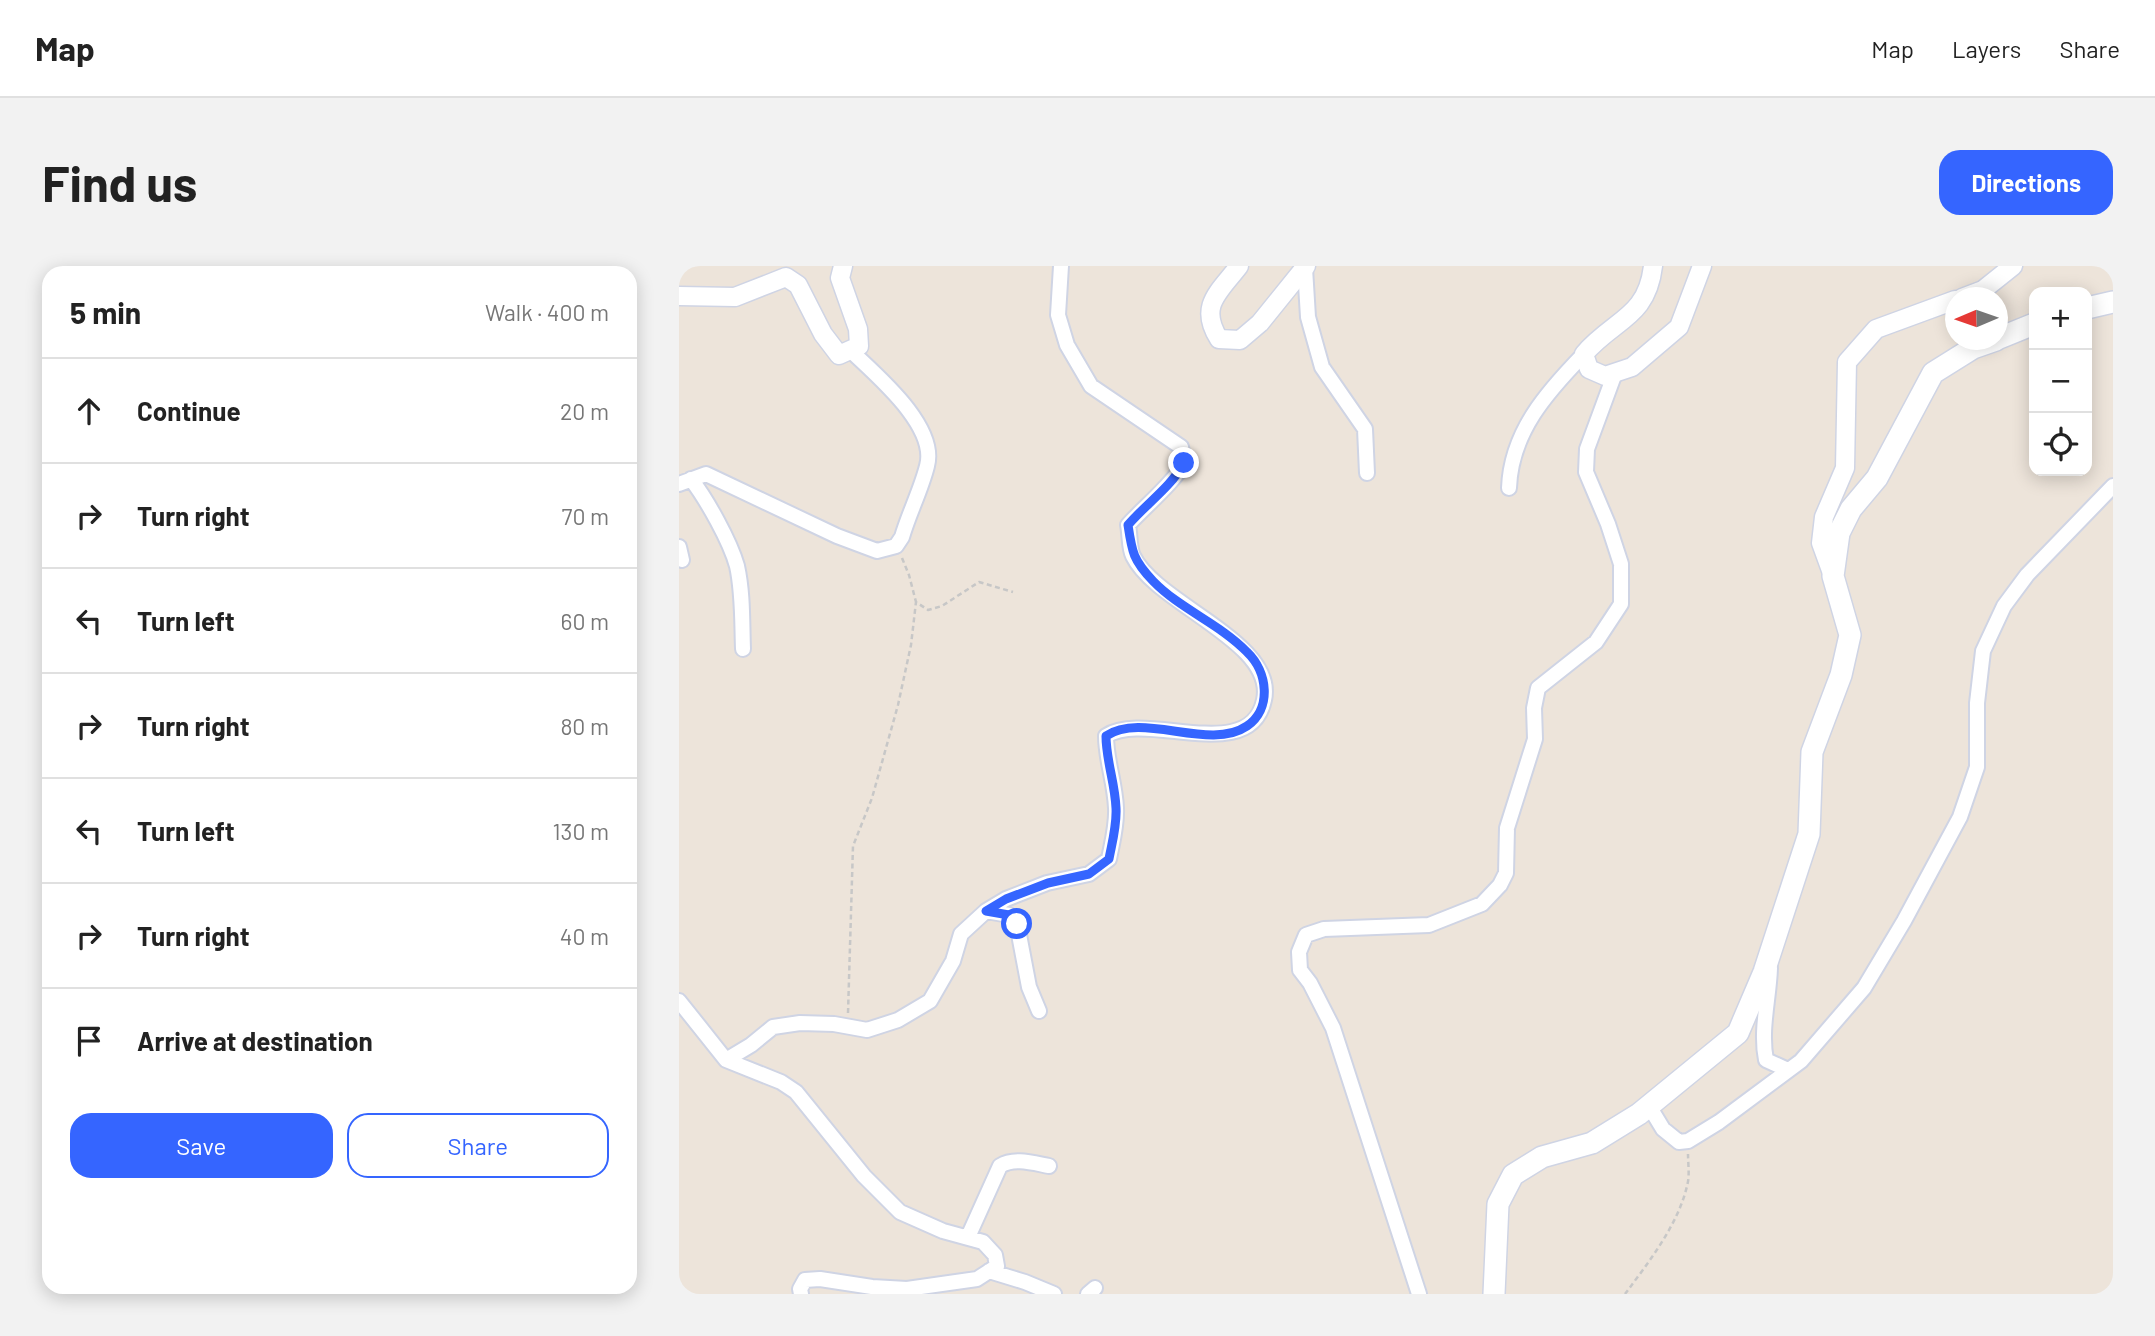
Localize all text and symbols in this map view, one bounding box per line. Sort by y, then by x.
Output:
text: Map [35,28,95,68]
text: Map [1871,34,1914,63]
text: Layers [1952,34,2021,63]
text: Share [2059,34,2120,63]
button: Directions [1939,150,2113,215]
text: Find us [42,153,197,212]
north arrow [1945,287,2008,350]
map controls [2029,287,2092,476]
button: + [2029,287,2092,350]
text: 5 min [70,294,141,330]
text: Walk · 400 m [485,298,609,326]
button: − [2029,350,2092,413]
icon: ahead [70,392,108,430]
text: Continue [137,395,241,426]
text: 20 m [560,397,609,425]
button: locate [2029,413,2092,476]
route end [1168,447,1199,478]
icon: right [70,497,108,535]
text: Turn right [137,500,250,531]
text: 70 m [562,502,609,530]
icon: left [70,602,108,640]
text: Turn left [137,605,235,636]
text: 60 m [561,607,609,635]
icon: right [70,707,108,745]
text: Turn right [137,710,250,741]
text: 80 m [560,712,609,740]
icon: left [70,812,108,850]
text: Turn left [137,815,235,846]
text: 130 m [552,817,609,845]
route start [1001,908,1032,939]
icon: right [70,917,108,955]
text: Turn right [137,920,250,951]
text: 40 m [560,922,609,950]
icon: arrive [70,1022,108,1060]
text: Arrive at destination [137,1025,373,1056]
button: Save [70,1113,333,1178]
button: Share [347,1113,609,1178]

